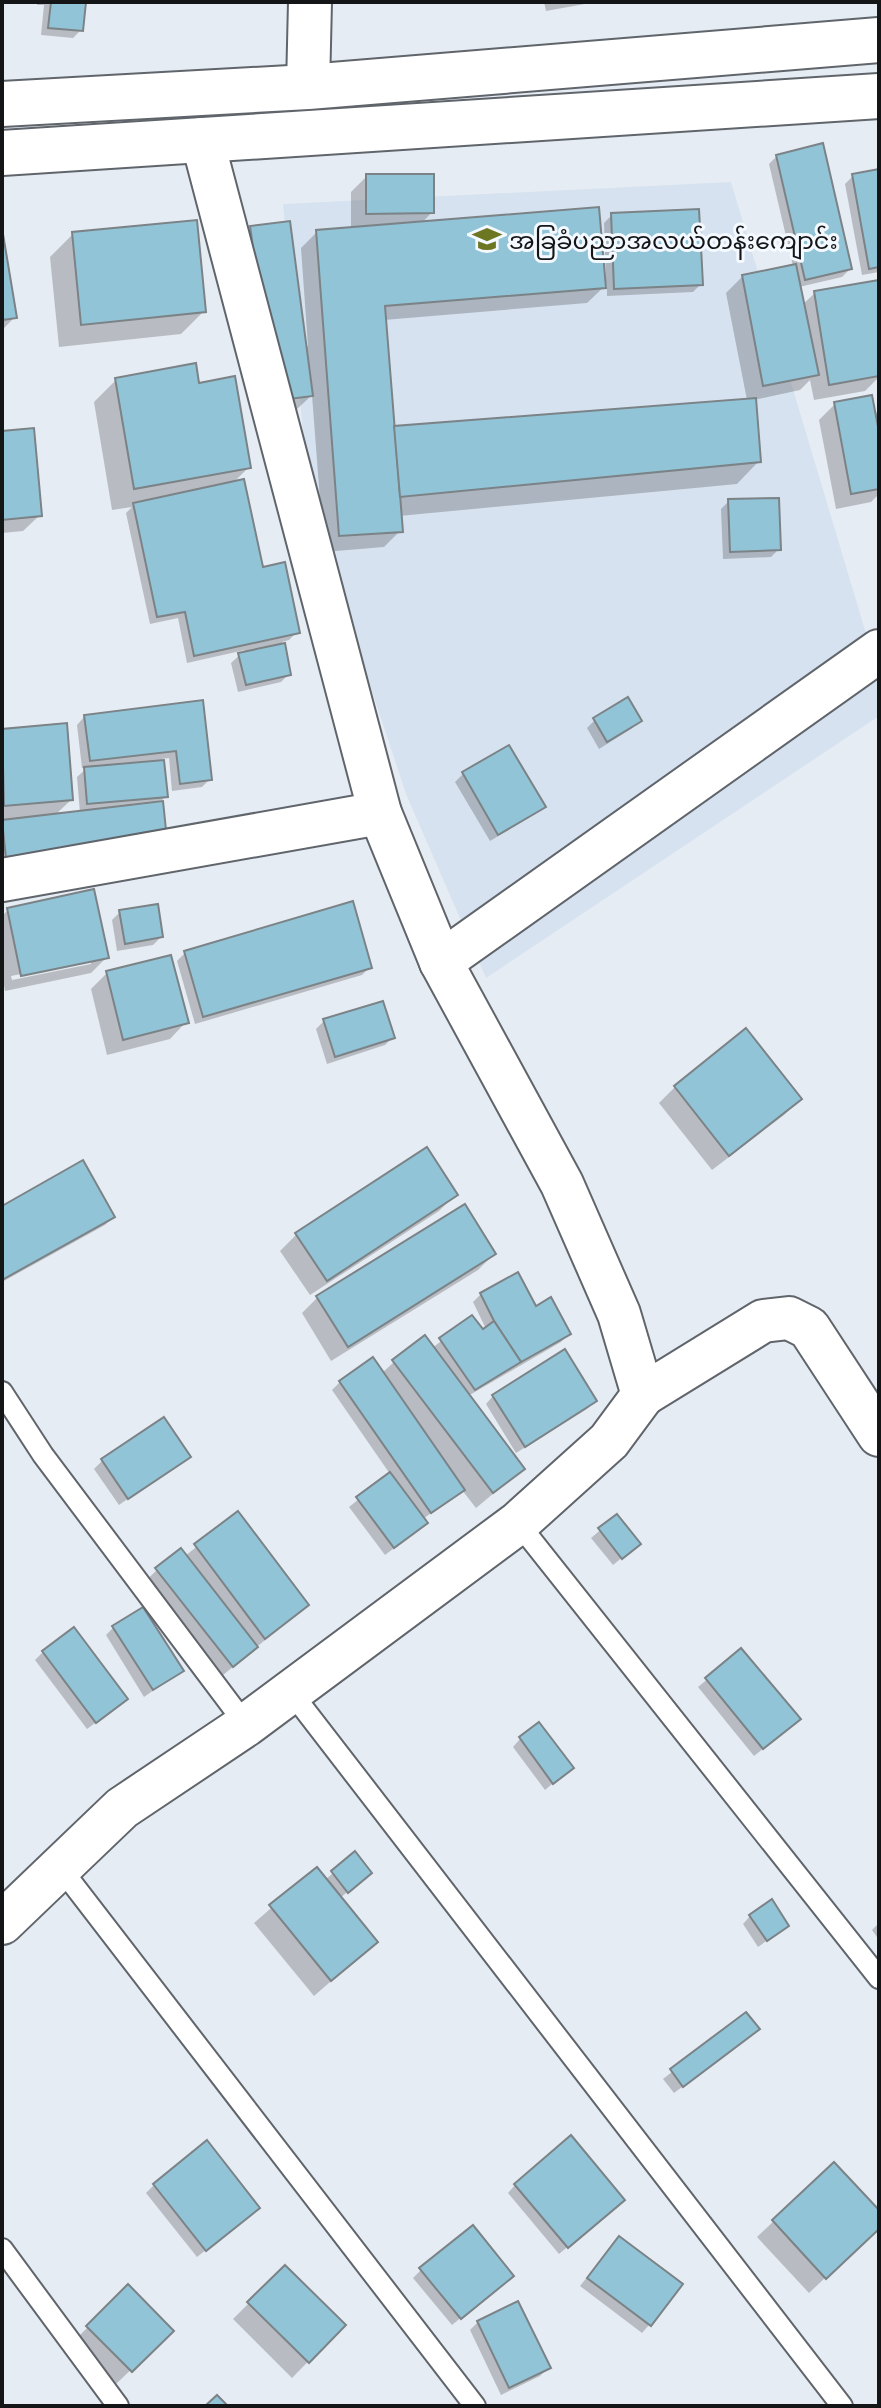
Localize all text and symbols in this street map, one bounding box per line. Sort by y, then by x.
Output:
school or university icon: အခြခံပညာအလယ်တန်းကျောင်း [472,224,502,254]
place label: အခြခံပညာအလယ်တန်းကျောင်း [509,225,838,260]

